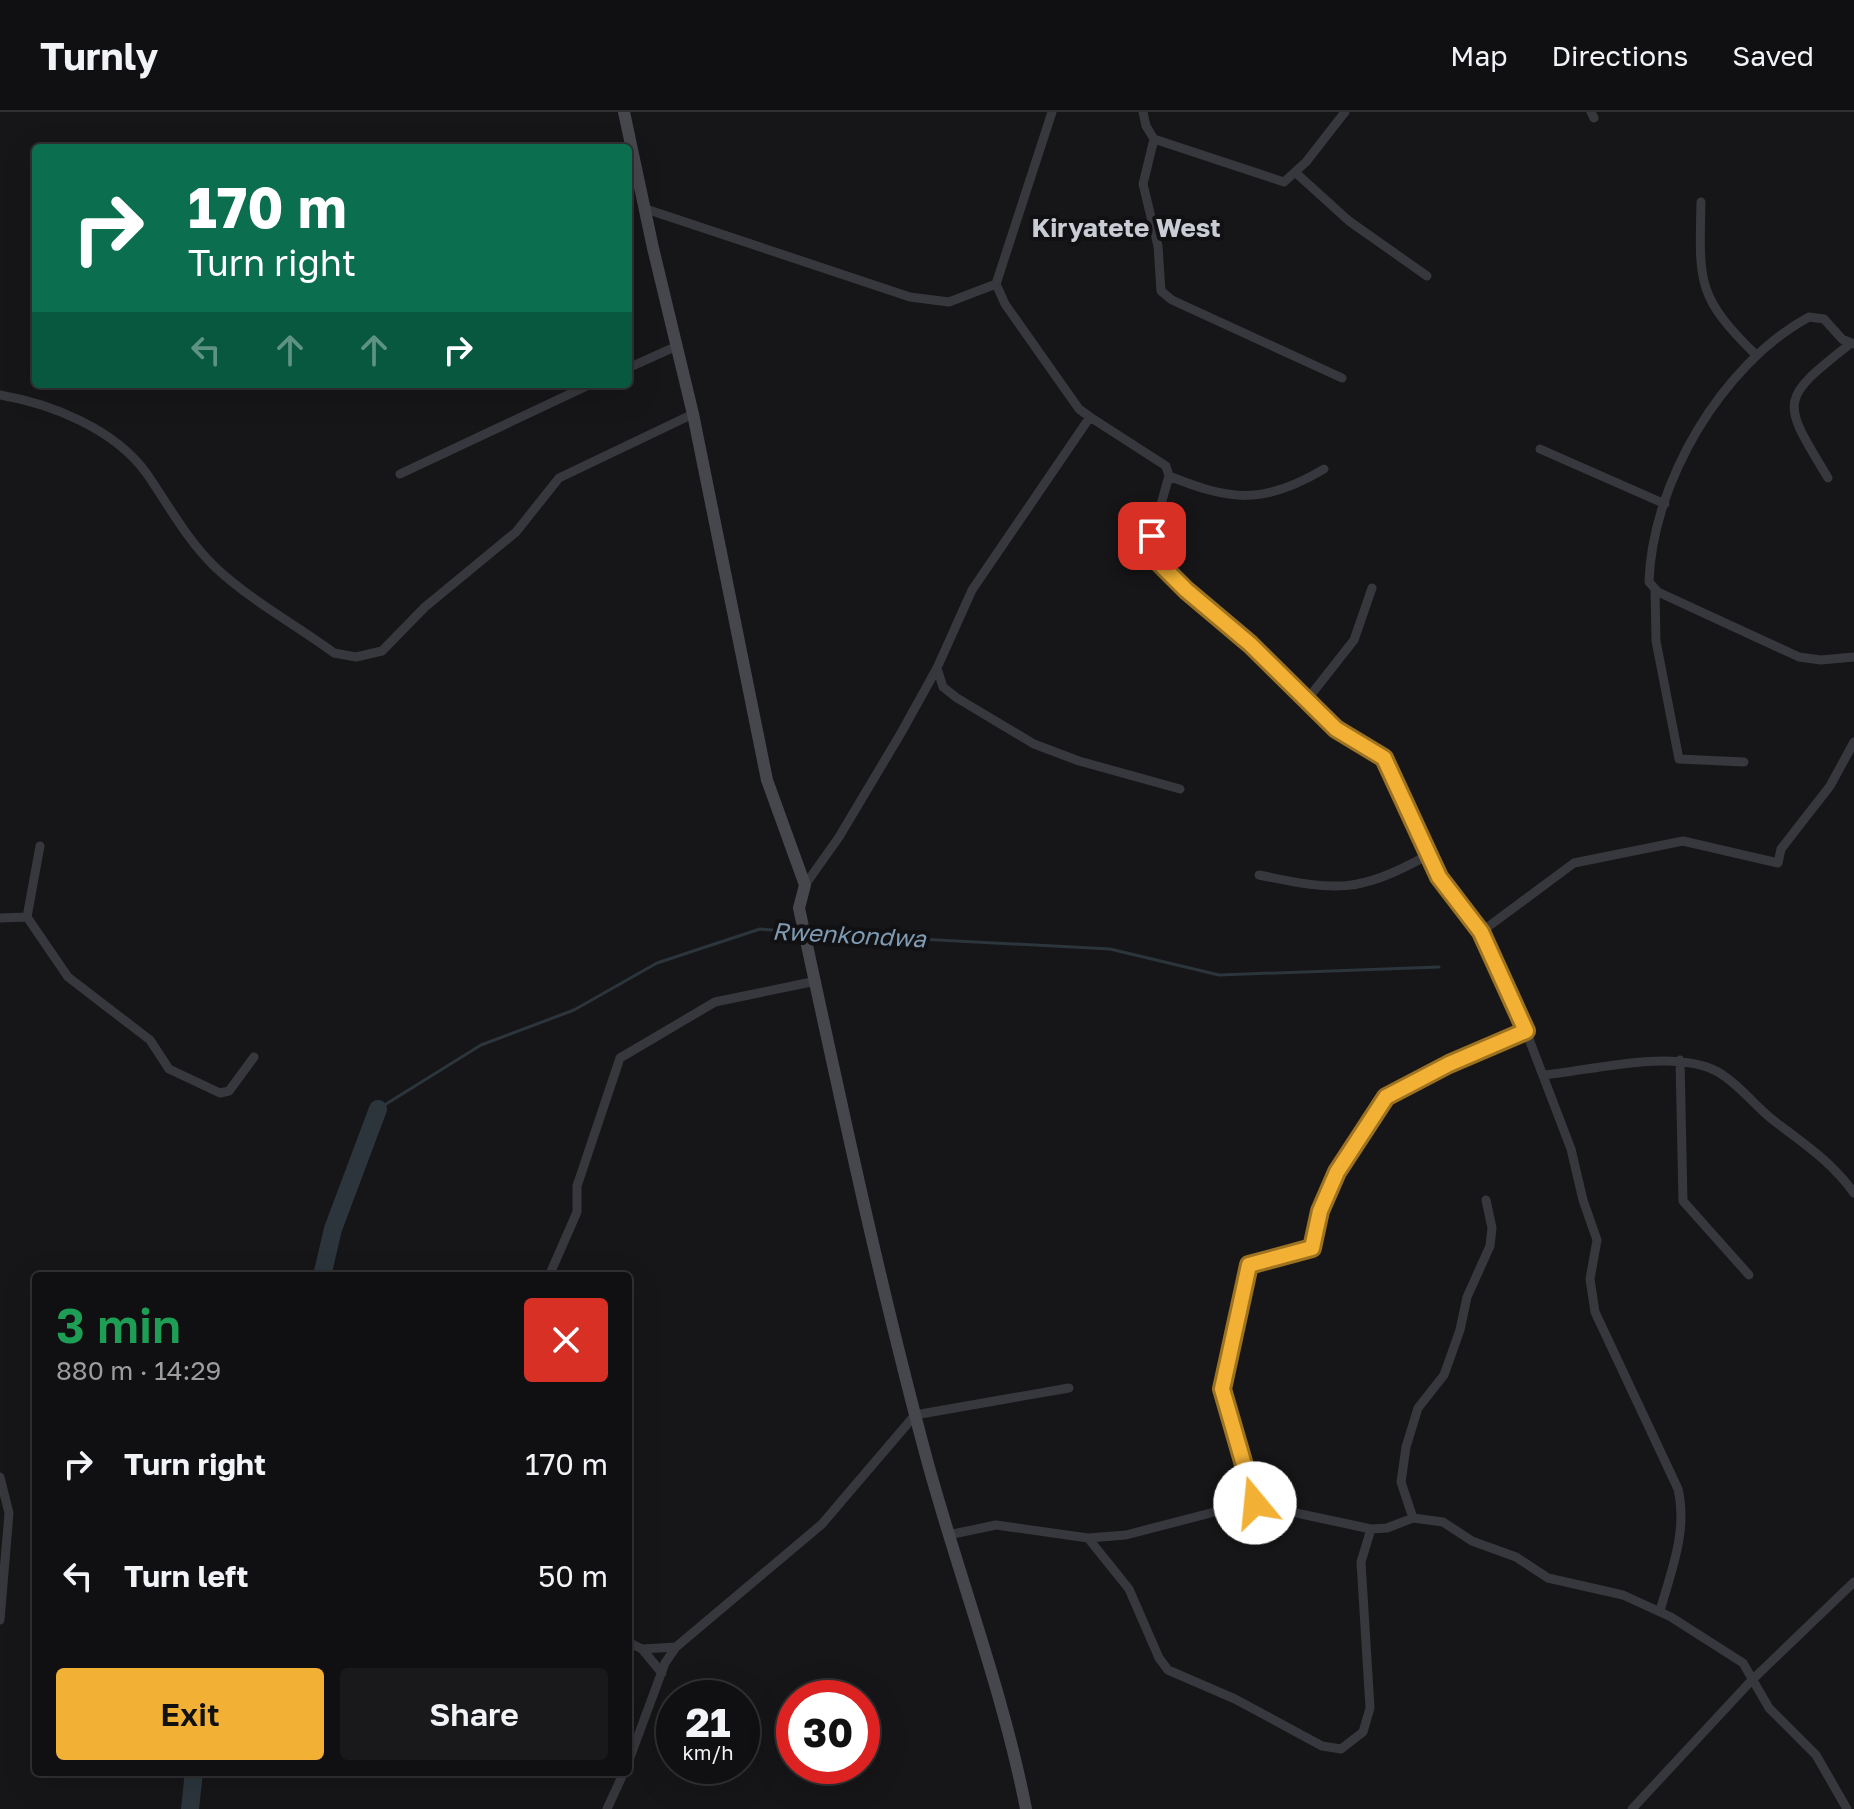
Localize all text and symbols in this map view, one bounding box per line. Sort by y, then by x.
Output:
text: Turnly [40,33,158,78]
text: Map [1450,39,1507,72]
text: Directions [1551,39,1688,72]
text: Saved [1732,39,1814,72]
text: 170 m [188,173,347,240]
icon: right [56,176,160,280]
district label: Kiryatete West [1031,212,1221,243]
text: Turn right [188,241,356,284]
icon: left [184,328,228,372]
icon: ahead [268,328,312,372]
icon: ahead [352,328,396,372]
icon: right [436,328,480,372]
pin [1118,502,1186,570]
icon: arrive [1130,514,1174,558]
water label: Rwenkondwa [771,915,928,953]
text: 3 min [56,1296,181,1354]
button: close [524,1298,608,1382]
text: 880 m · 14:29 [56,1355,221,1386]
icon: right [56,1442,100,1486]
text: Turn right [124,1446,266,1482]
text: 170 m [525,1446,608,1482]
position arrow [1213,1461,1297,1545]
icon: left [56,1554,100,1598]
text: Turn left [124,1558,249,1594]
text: 50 m [538,1558,608,1594]
button: Exit [56,1668,324,1760]
button: Share [340,1668,608,1760]
speed limit sign: 30 [776,1680,880,1784]
text: 21 [686,1698,731,1746]
text: km/h [683,1740,733,1764]

